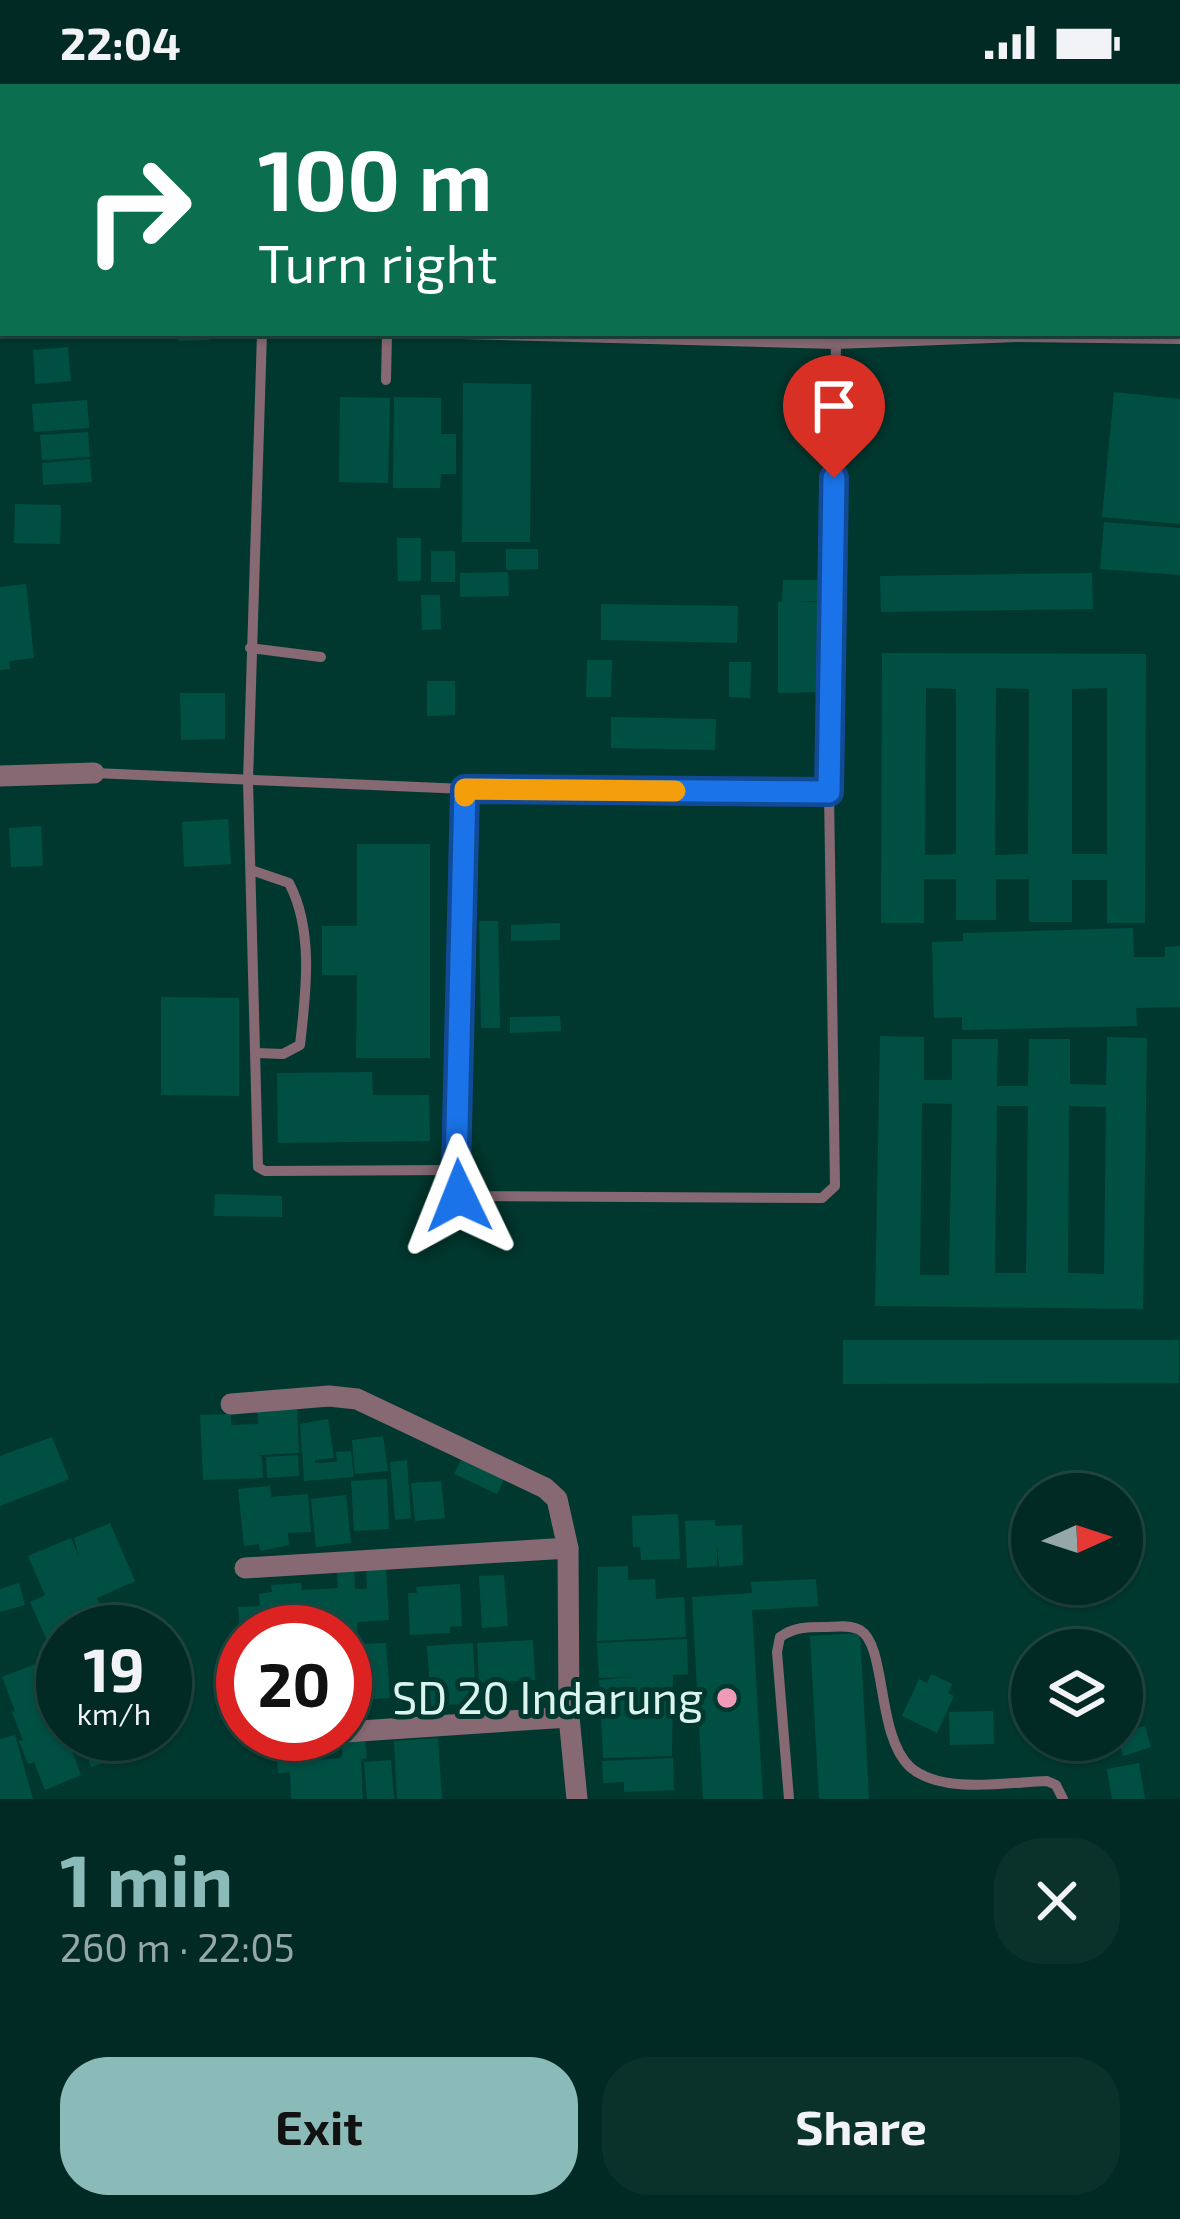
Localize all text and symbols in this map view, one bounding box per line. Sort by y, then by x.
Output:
text: 22:04 [60,15,181,69]
text: 100 m [258,127,492,228]
icon: right [60,132,216,288]
text: Turn right [258,229,498,294]
pin [783,355,885,478]
icon: arrive [801,373,867,439]
position arrow [396,1133,522,1259]
north arrow [1011,1473,1143,1605]
map controls [1011,1473,1143,1761]
speed limit sign: 20 [216,1605,372,1761]
button: layers [1011,1629,1143,1761]
text: 19 [83,1632,145,1704]
place label: SD 20 Indarung [392,1669,703,1723]
marker: SD 20 Indarung [714,1685,740,1711]
text: km/h [77,1695,151,1731]
text: 1 min [60,1835,233,1921]
button: close [994,1838,1120,1964]
text: 260 m · 22:05 [60,1923,295,1970]
button: Exit [60,2057,578,2195]
button: Share [602,2057,1120,2195]

